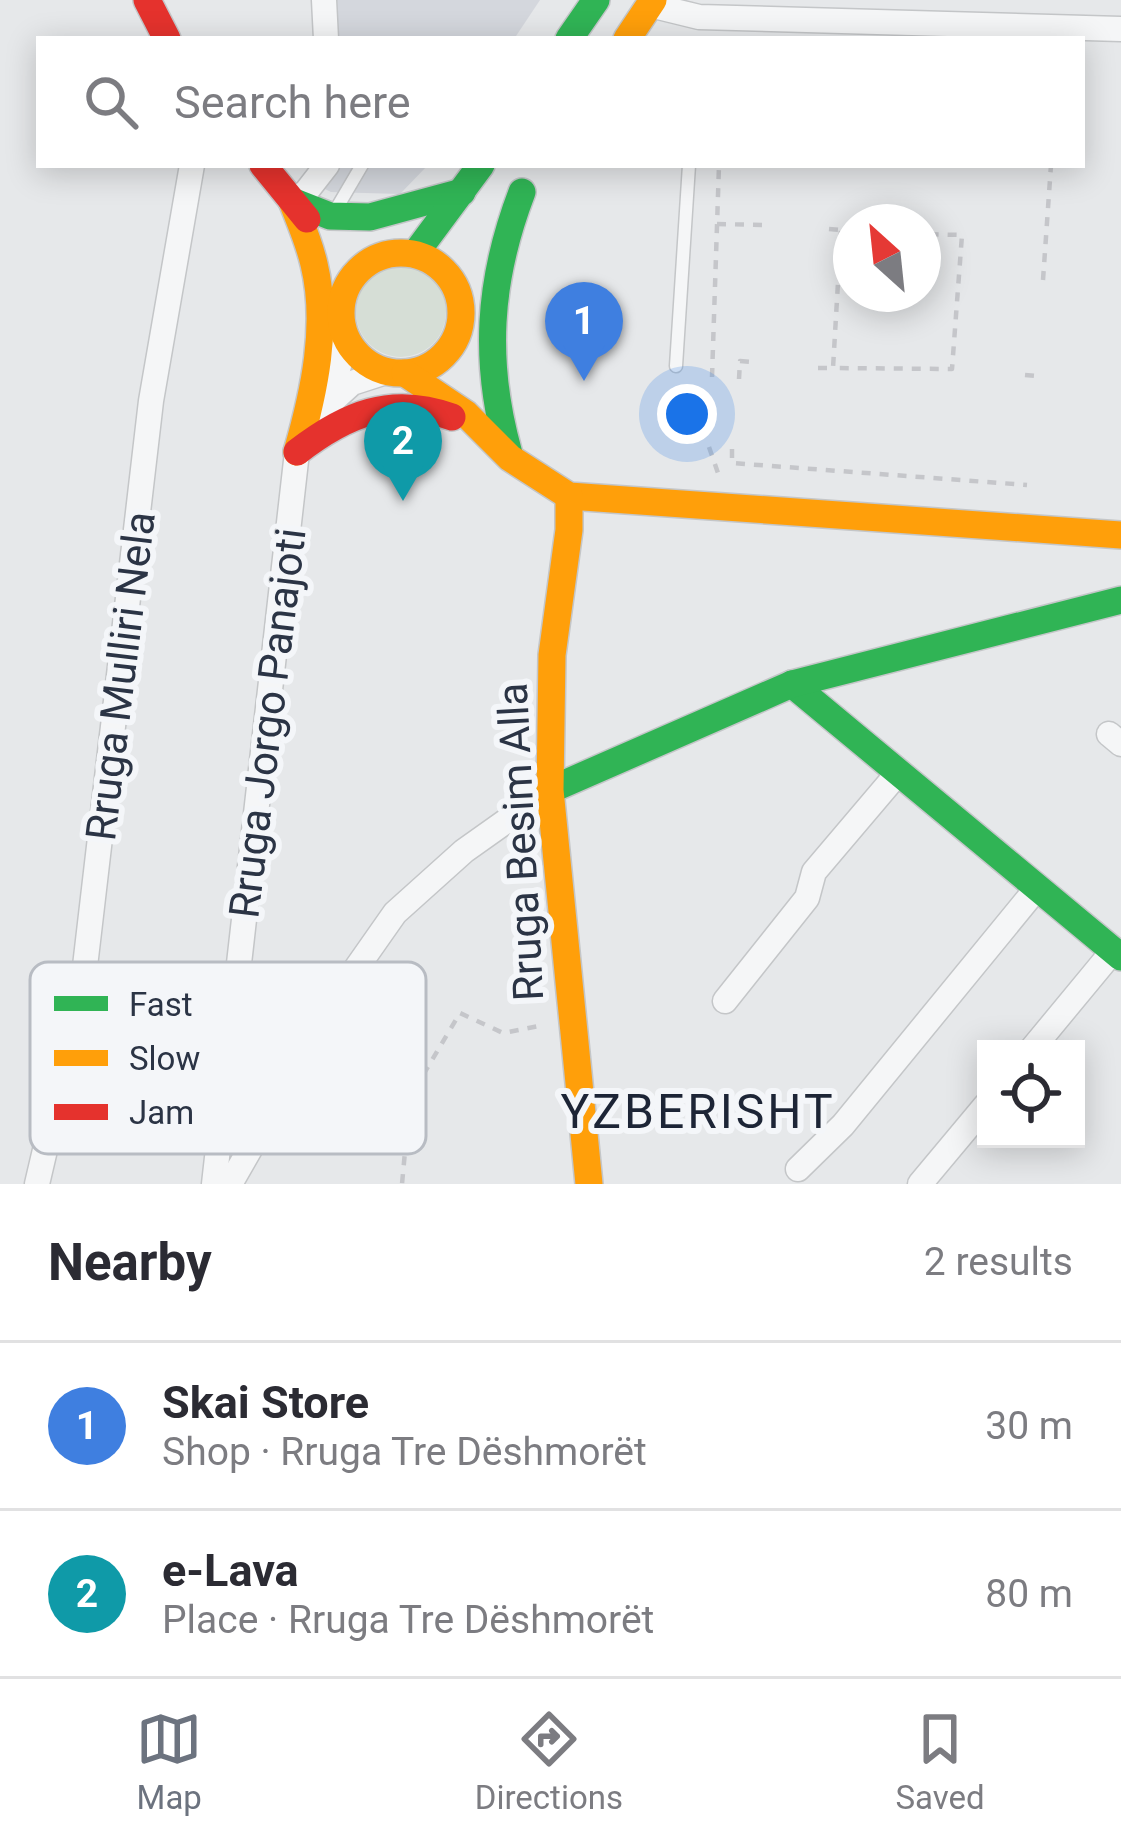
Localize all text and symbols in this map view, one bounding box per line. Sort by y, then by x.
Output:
search box [36,36,1085,168]
icon: search [78,69,144,135]
text: Search here [174,76,411,129]
north arrow [833,204,941,312]
pin: 1 [545,282,623,381]
your location [657,384,717,444]
pin: 2 [364,402,442,501]
street label: Rruga Mulliri Nela [76,509,165,843]
street label: Rruga Jorgo Panajoti [219,525,316,921]
street label: Rruga Besim Alla [488,682,553,1002]
legend [30,962,426,1154]
text: Fast [129,985,192,1024]
text: Slow [129,1039,200,1078]
map controls [977,1040,1085,1148]
button: locate [977,1040,1085,1148]
district label: YZBERISHT [560,1083,836,1140]
text: Jam [129,1093,194,1132]
text: Nearby [48,1233,212,1292]
text: 2 results [924,1239,1073,1285]
text: Skai Store [162,1376,369,1429]
text: 1 [76,1403,98,1449]
text: 30 m [985,1403,1073,1449]
text: Shop · Rruga Tre Dëshmorët [162,1429,647,1475]
text: e-Lava [162,1544,299,1597]
text: 2 [76,1571,98,1617]
text: 80 m [985,1571,1073,1617]
text: Place · Rruga Tre Dëshmorët [162,1597,654,1643]
tab: Map [136,1706,202,1817]
tab: Directions [475,1706,623,1817]
tab: Saved [896,1706,985,1817]

